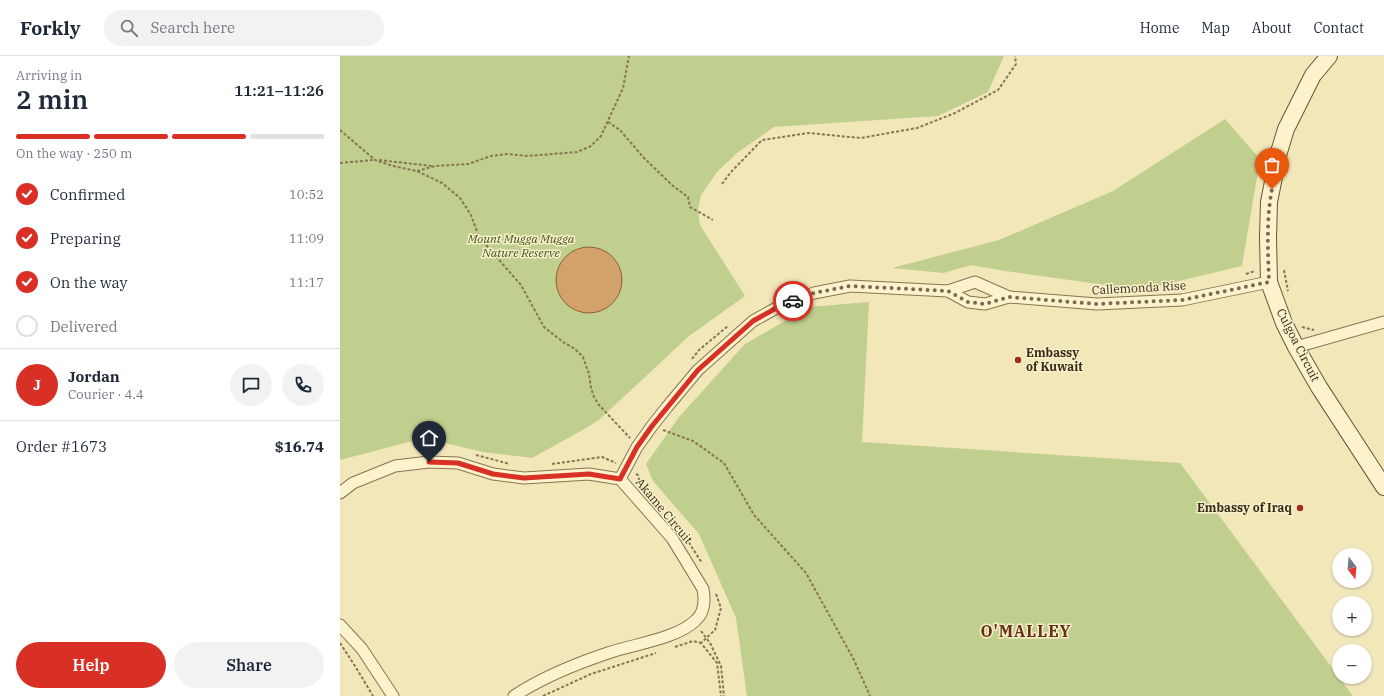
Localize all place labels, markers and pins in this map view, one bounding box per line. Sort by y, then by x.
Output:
pin [1255,148,1289,189]
place label: Embassy of Kuwait [1026,345,1083,374]
marker: Embassy of Kuwait [1013,355,1023,365]
pin [412,421,446,462]
place label: Embassy of Iraq [1197,500,1292,515]
marker: Embassy of Iraq [1295,503,1305,513]

